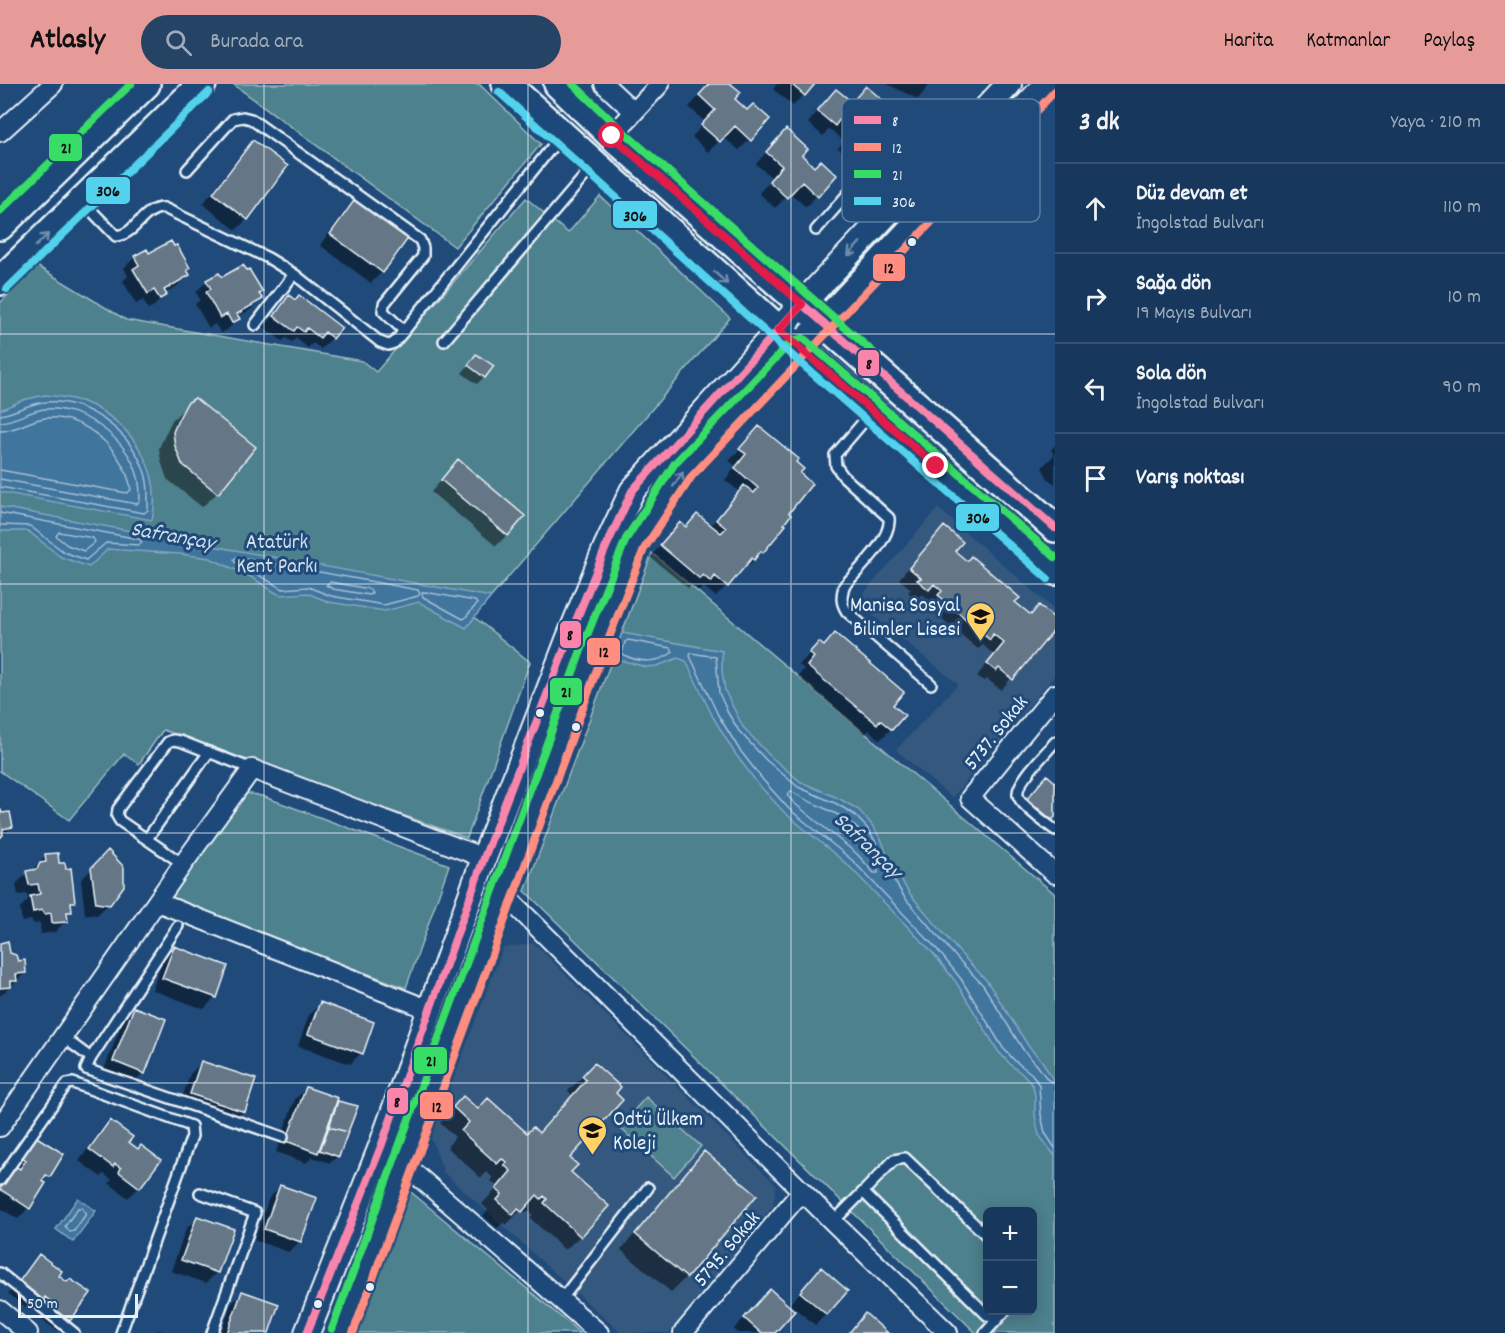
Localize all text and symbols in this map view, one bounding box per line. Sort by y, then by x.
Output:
search box [141,15,561,69]
text: Atlasly [30,22,105,62]
icon: search [162,26,195,59]
text: Burada ara [210,27,303,58]
text: Harita [1223,27,1273,57]
text: Katmanlar [1306,27,1390,57]
text: Paylaş [1423,27,1475,57]
legend [842,99,1040,222]
text: 3 dk [1079,105,1119,142]
text: Yaya · 210 m [1391,109,1481,137]
text: 8 [892,111,898,134]
route start [598,122,624,148]
line badge: 21 [48,133,83,162]
text: 21 [61,138,71,161]
text: 12 [892,138,903,161]
text: 21 [892,165,903,188]
line badge: 306 [85,176,131,205]
text: Düz devam et [1136,179,1248,210]
text: 306 [96,181,120,204]
text: 306 [892,192,916,215]
icon: ahead [1079,192,1112,225]
text: 110 m [1443,194,1481,222]
line badge: 306 [612,200,658,229]
text: 306 [623,206,647,229]
text: İngolstad Bulvarı [1136,210,1264,238]
one-way arrow [34,233,49,247]
unlabelled marker [906,236,918,248]
one-way arrow [847,241,861,256]
line badge: 12 [872,253,906,282]
text: 12 [884,258,894,281]
text: Sağa dön [1136,269,1211,300]
one-way arrow [713,271,728,285]
icon: right [1079,282,1112,315]
text: 10 m [1447,284,1481,312]
text: 19 Mayıs Bulvarı [1136,300,1252,328]
line badge: 8 [857,349,880,377]
text: 8 [866,354,873,377]
text: Sola dön [1136,359,1206,390]
icon: left [1079,372,1112,405]
text: 90 m [1443,374,1481,402]
text: İngolstad Bulvarı [1136,390,1264,418]
route end [922,452,948,478]
icon: arrive [1079,462,1112,495]
text: Varış noktası [1136,463,1244,494]
one-way arrow [671,470,684,487]
line badge: 306 [955,503,1000,532]
text: 306 [966,508,990,531]
water label: Safrançay [128,515,220,561]
park label: Atatürk Kent Parkı [237,529,317,583]
place label: Manisa Sosyal Bilimler Lisesi [850,592,960,646]
school or university icon: Manisa Sosyal Bilimler Lisesi [965,600,997,642]
line badge: 8 [559,620,582,649]
text: 8 [567,625,574,648]
line badge: 12 [586,637,621,666]
text: 12 [599,642,609,665]
line badge: 21 [549,677,583,706]
text: 21 [561,682,571,705]
street label: 5737. Sokak [958,690,1037,778]
unlabelled marker [534,707,546,719]
unlabelled marker [570,721,582,733]
water label: Safrançay [825,806,910,889]
line badge: 21 [413,1046,448,1075]
text: 21 [426,1051,436,1074]
line badge: 8 [386,1087,409,1115]
line badge: 12 [419,1091,454,1120]
text: 8 [394,1092,401,1115]
text: 12 [432,1097,442,1120]
place label: Odtü Ülkem Koleji [613,1106,703,1160]
school or university icon: Odtü Ülkem Koleji [576,1114,608,1156]
street label: 5795. Sokak [688,1205,769,1294]
map controls [983,1207,1037,1315]
button: + [983,1207,1037,1261]
button: − [983,1261,1037,1315]
unlabelled marker [364,1281,376,1293]
scale bar [18,1291,138,1318]
text: 50 m [27,1293,58,1316]
unlabelled marker [312,1298,324,1310]

